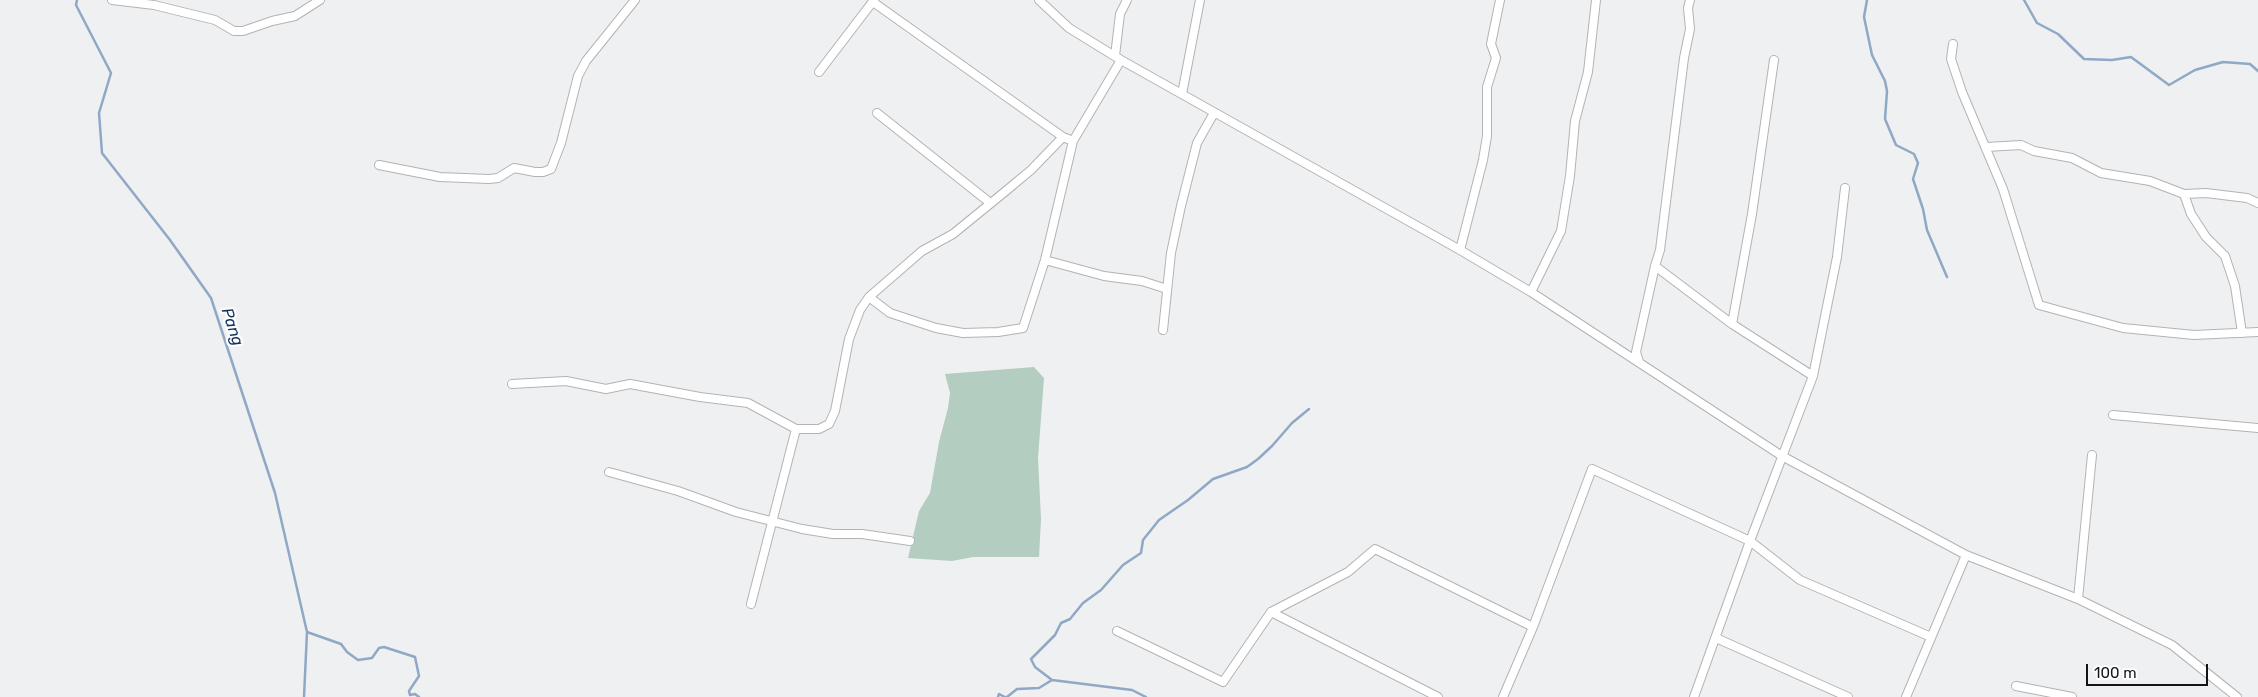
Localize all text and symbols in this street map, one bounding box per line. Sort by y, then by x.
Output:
water label: Pang [217,306,247,348]
scale bar [2088,654,2210,686]
text: 100 m [2094,664,2136,682]

